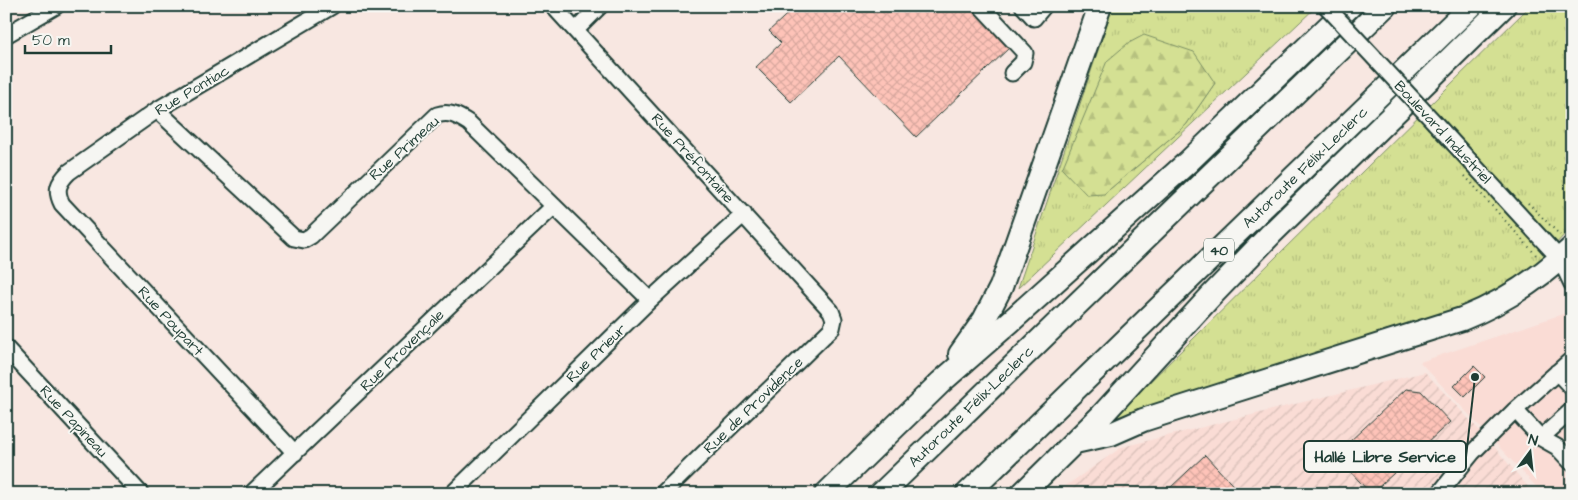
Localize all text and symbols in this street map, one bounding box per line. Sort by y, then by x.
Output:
scale bar [25,22,111,54]
text: 50 m [32,30,70,51]
street label: Rue Pontiac [151,60,234,121]
street label: Boulevard Industriel [1389,76,1496,189]
street label: Autoroute Félix-Leclerc [1238,101,1373,233]
street label: Rue Préfontaine [646,109,739,208]
street label: Rue Primeau [365,111,444,185]
road number: 40 [1204,238,1234,262]
street label: Rue Poupart [133,282,208,361]
street label: Rue Provençale [356,305,449,396]
street label: Rue Prieur [562,319,631,388]
street label: Autoroute Félix-Leclerc [904,340,1039,472]
street label: Rue de Providence [699,352,808,459]
street label: Rue Papineau [35,381,113,462]
north arrow [1506,428,1556,478]
text: N [1526,430,1540,451]
callout: Hallé Libre Service [1304,441,1466,472]
text: Hallé Libre Service [1314,446,1456,468]

